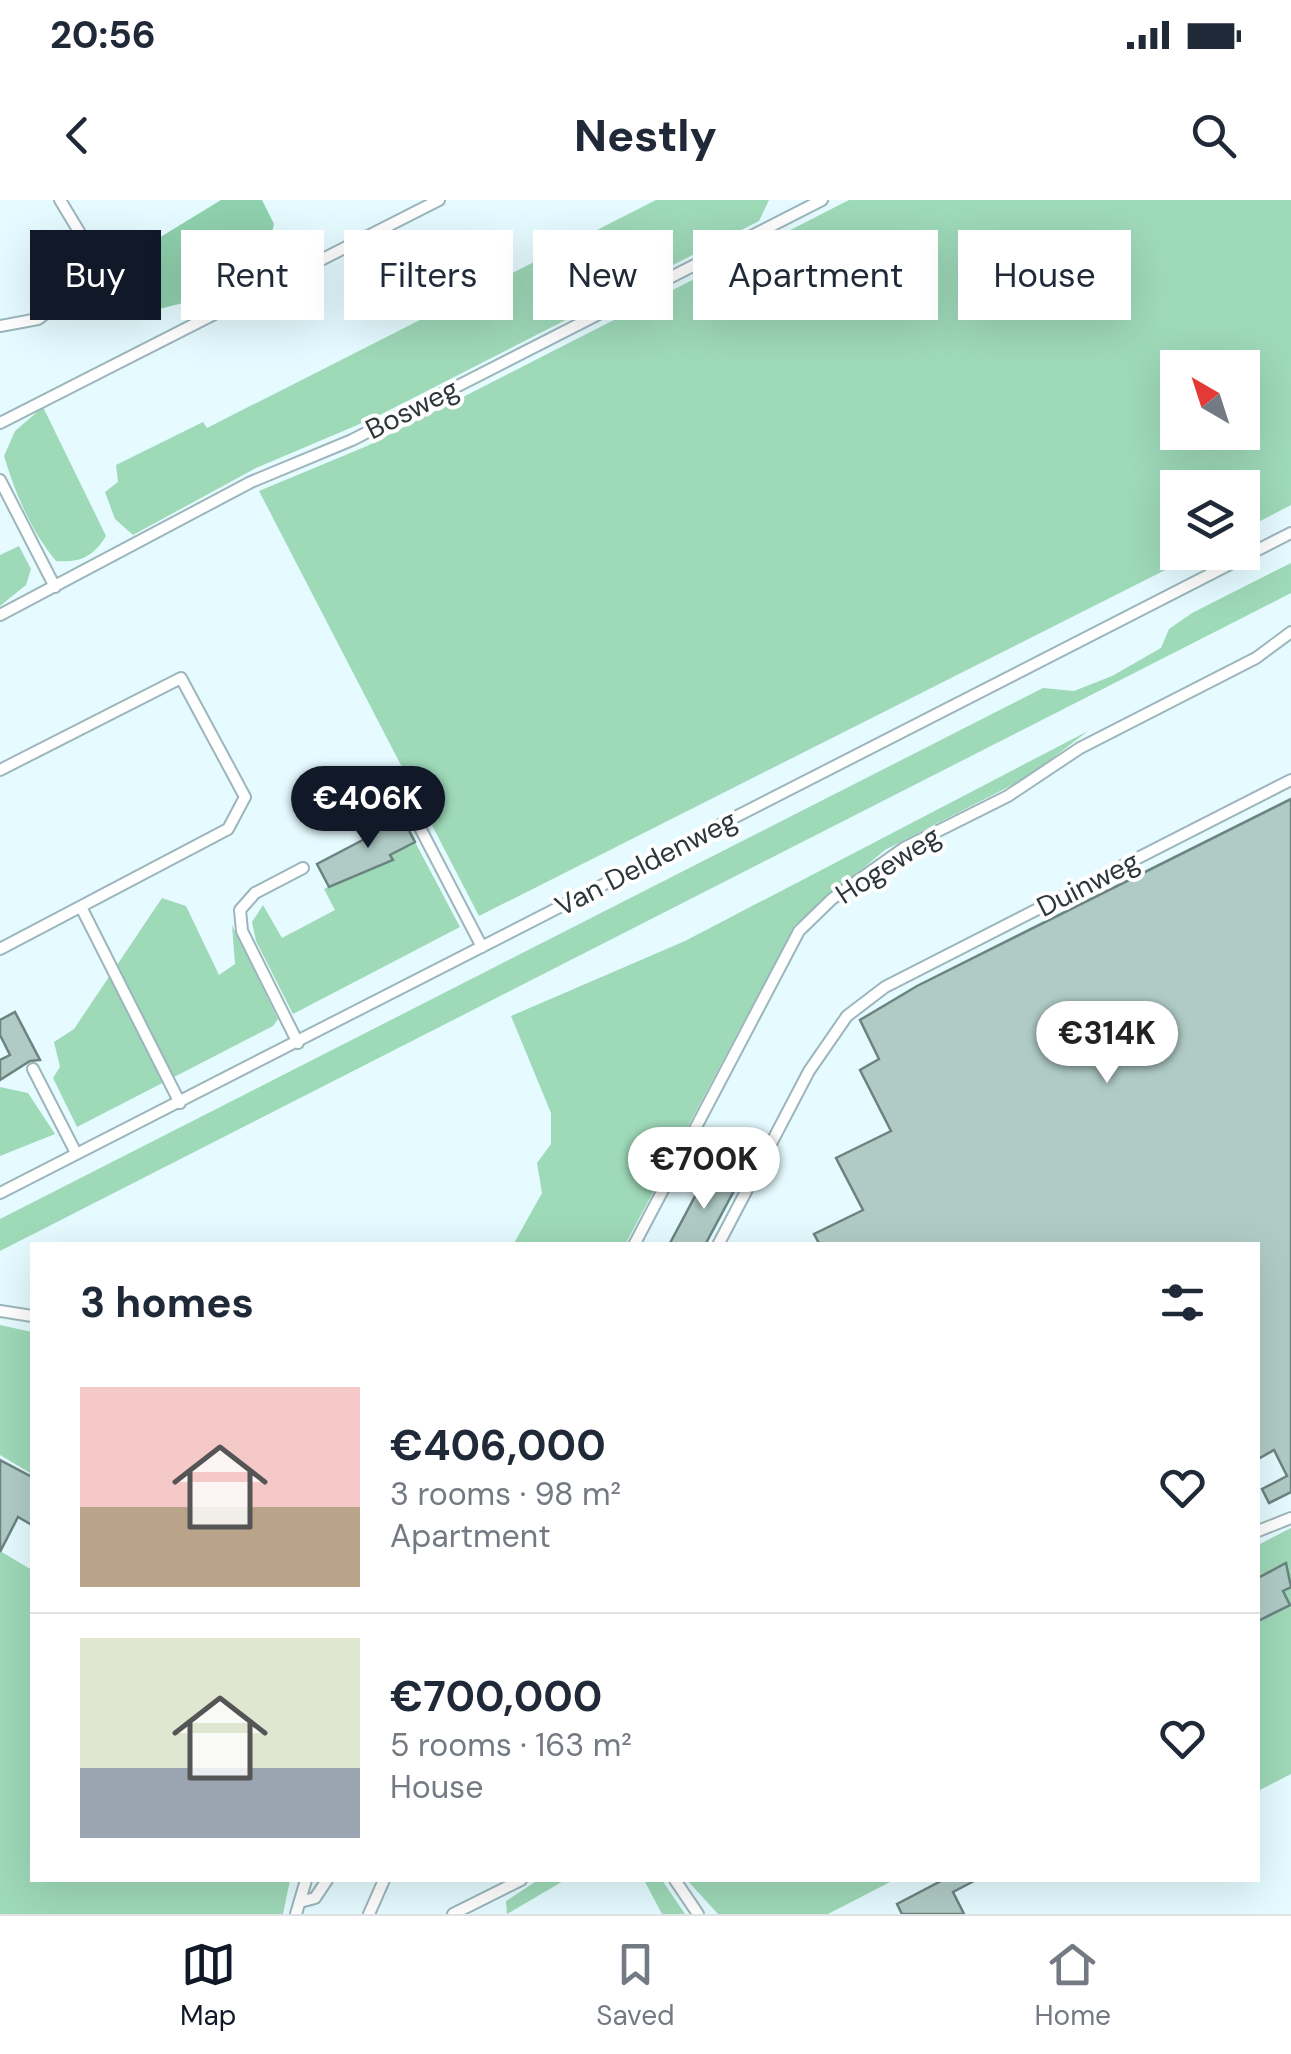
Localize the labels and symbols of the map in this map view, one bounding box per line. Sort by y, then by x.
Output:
north arrow [1160,350,1260,450]
street label: Bosweg [359,370,465,448]
pin: €406K [298,766,438,851]
street label: Van Deldenweg [549,801,743,925]
street label: Hogeweg [829,817,947,913]
street label: Duinweg [1030,842,1146,926]
pin: €314K [1037,1001,1177,1086]
pin: €700K [634,1127,774,1212]

